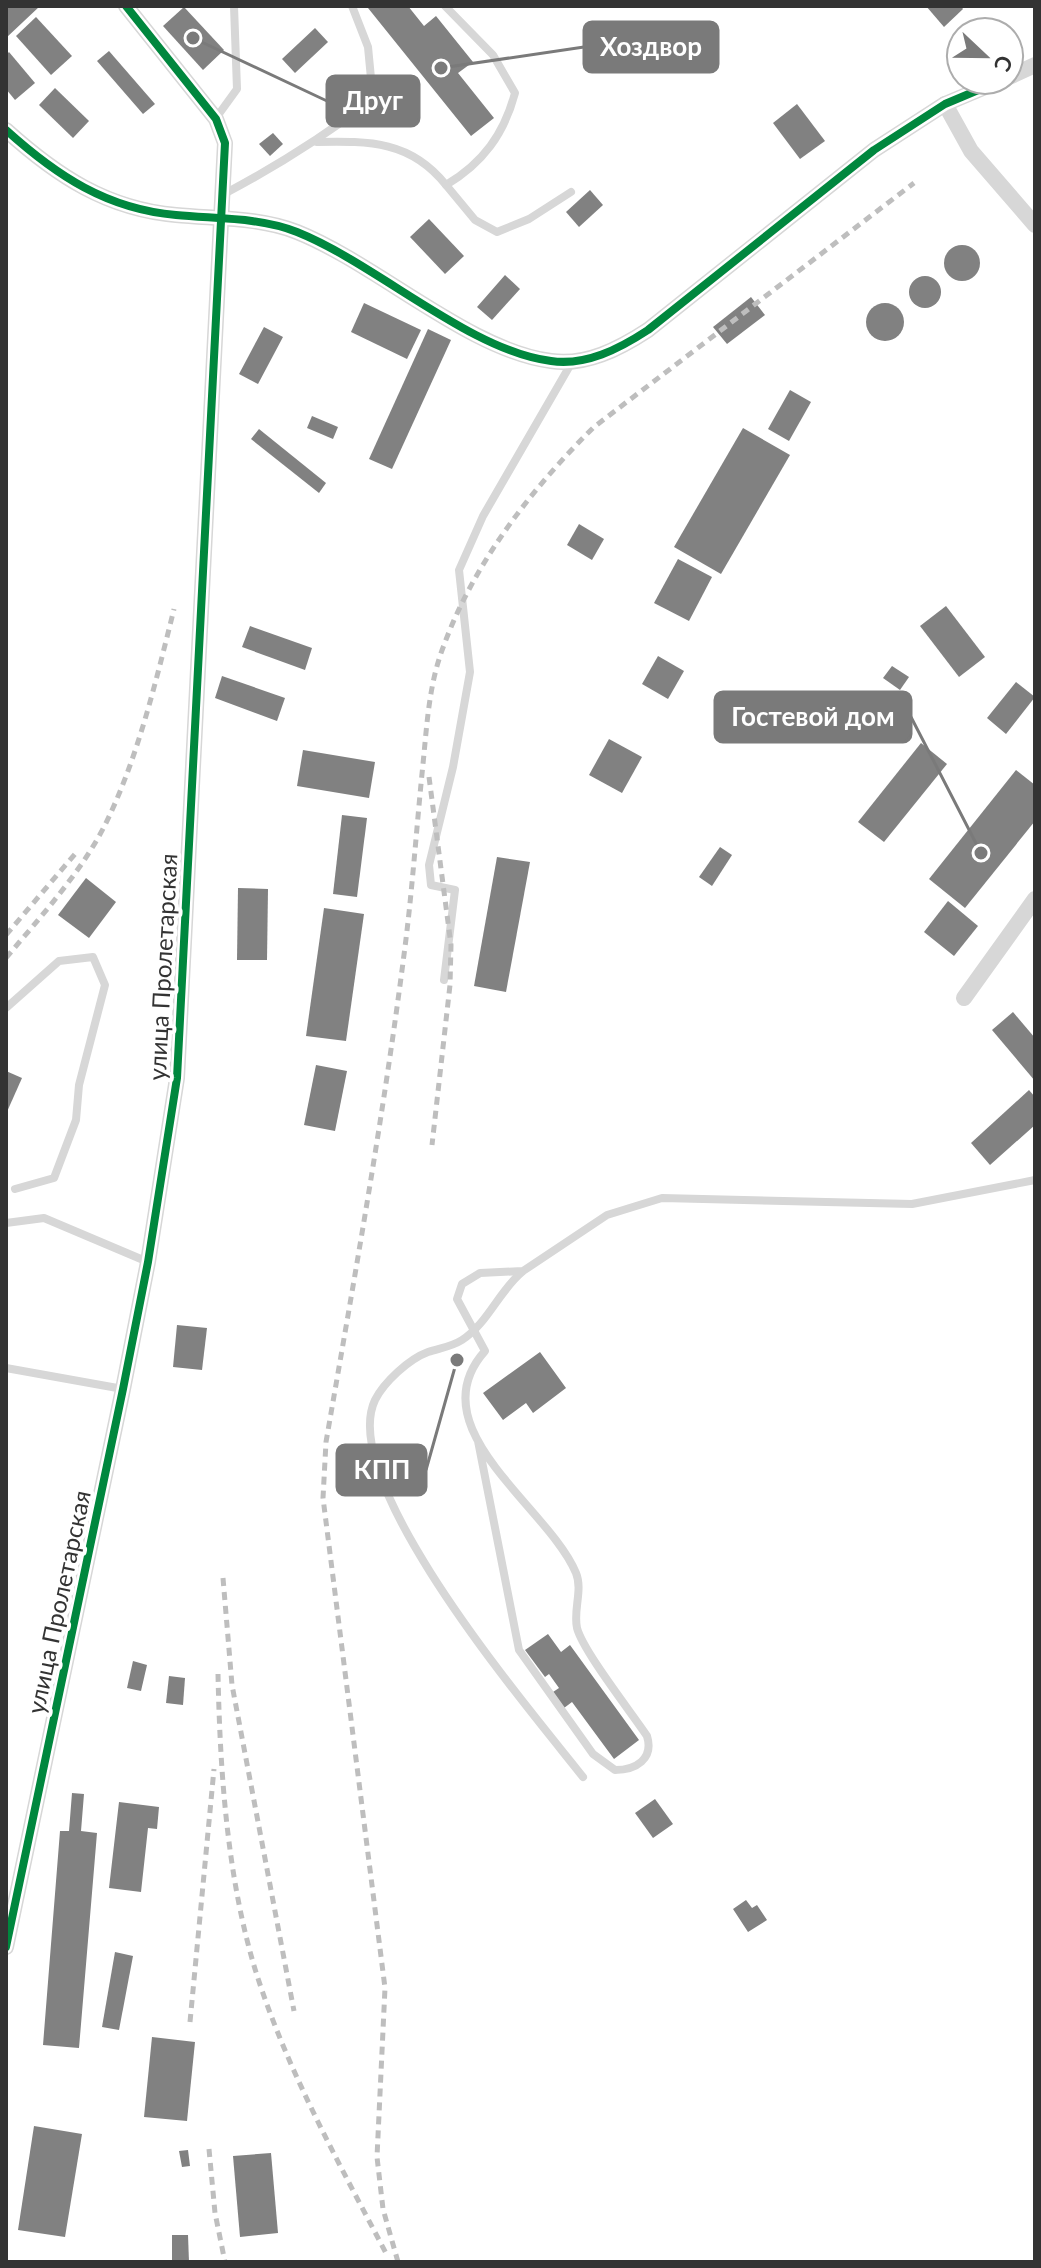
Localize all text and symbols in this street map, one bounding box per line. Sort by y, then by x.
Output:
north arrow [945,16,1025,96]
callout: Хоздвор [584,22,718,72]
text: Хоздвор [600,30,702,62]
text: С [989,52,1019,76]
callout: Друг [327,76,419,126]
text: Друг [343,84,403,116]
callout: Гостевой дом [715,692,911,742]
text: Гостевой дом [731,700,895,732]
street label: улица Пролетарская [142,853,182,1081]
callout: КПП [337,1445,426,1495]
text: КПП [354,1453,410,1485]
street label: улица Пролетарская [20,1488,96,1716]

